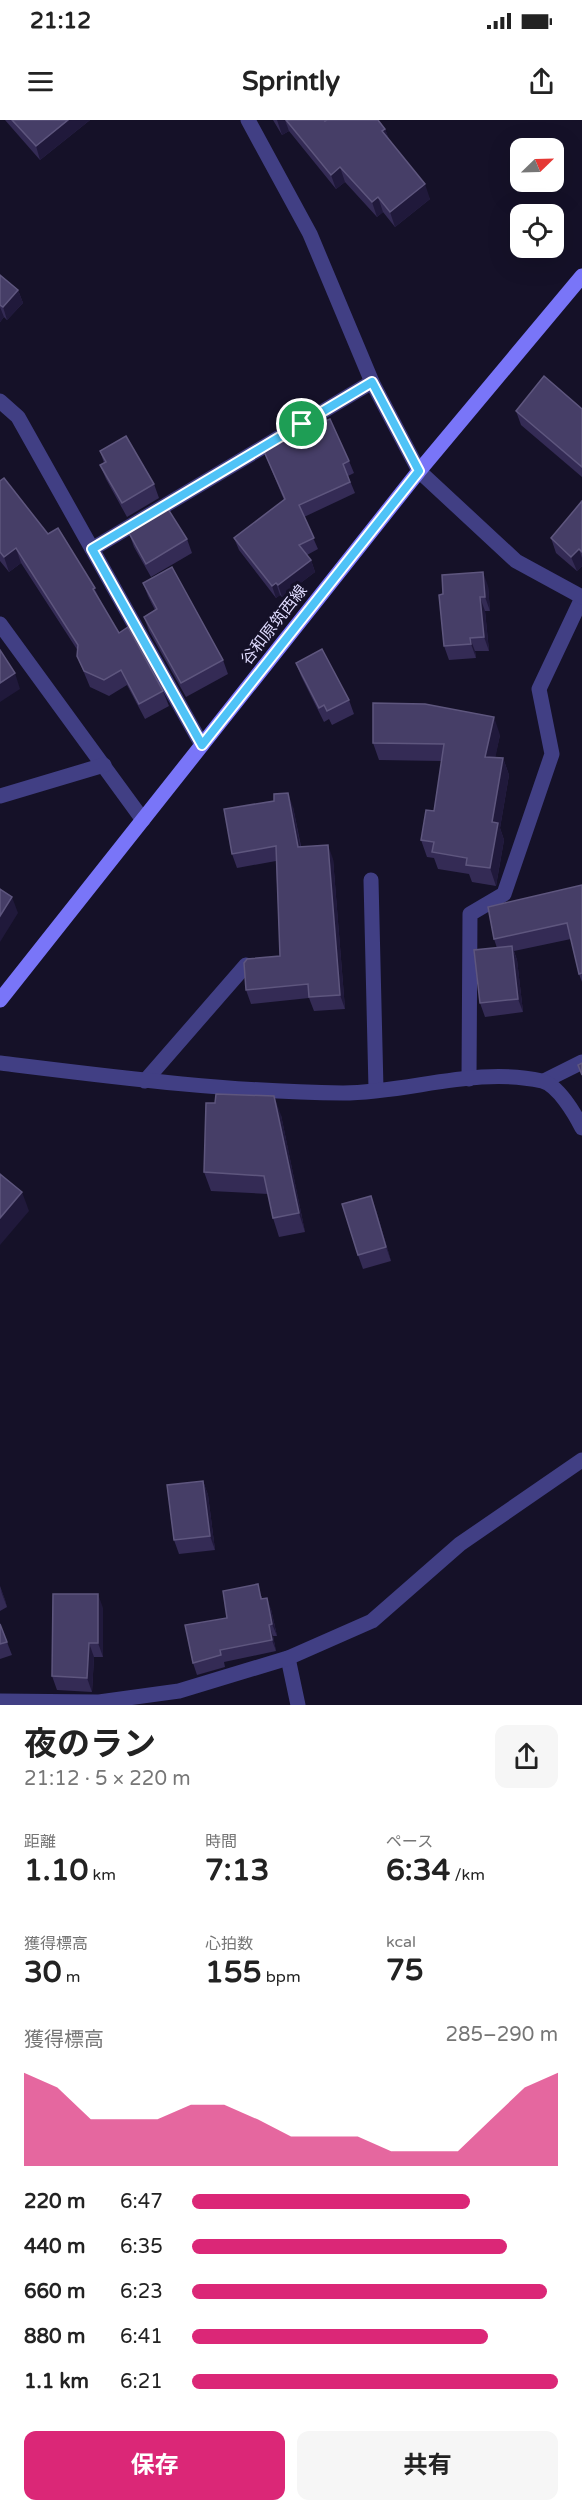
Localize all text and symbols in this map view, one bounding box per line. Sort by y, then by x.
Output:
text: 21:12 [30,8,91,34]
icon: menu [24,65,57,98]
text: Sprintly [242,65,340,98]
icon: share [525,65,558,98]
north arrow [510,138,564,192]
map controls [510,138,564,258]
button: locate [510,204,564,258]
pin [276,398,327,449]
icon: arrive [285,407,318,440]
street label: 谷和原筑西線 [237,581,311,669]
text: 夜のラン [24,1725,156,1764]
button: share [495,1725,558,1788]
text: 21:12 · 5 × 220 m [24,1767,191,1791]
text: 距離 [24,1832,56,1852]
text: 時間 [205,1832,237,1852]
text: ペース [386,1832,433,1852]
text: 1.10 [24,1852,88,1889]
text: 7:13 [205,1852,269,1889]
text: 6:34 [386,1852,450,1889]
text: km [88,1865,116,1885]
text: /km [450,1865,485,1885]
text: kcal [386,1932,416,1952]
text: 獲得標高 [24,1934,88,1954]
text: 心拍数 [205,1934,253,1954]
text: 75 [386,1952,424,1989]
text: 30 [24,1954,62,1991]
text: 155 [205,1954,262,1991]
text: m [62,1967,81,1987]
text: bpm [262,1967,301,1987]
text: 285–290 m [445,2023,558,2047]
text: 獲得標高 [24,2028,104,2052]
text: 220 m [24,2190,85,2214]
text: 6:47 [120,2190,163,2214]
text: 440 m [24,2235,85,2259]
text: 6:35 [120,2235,163,2259]
text: 660 m [24,2280,85,2304]
text: 6:23 [120,2280,163,2304]
text: 880 m [24,2325,85,2349]
text: 6:41 [120,2325,163,2349]
text: 1.1 km [24,2370,89,2394]
text: 6:21 [120,2370,163,2394]
button: 保存 [24,2431,285,2500]
button: 共有 [297,2431,558,2500]

